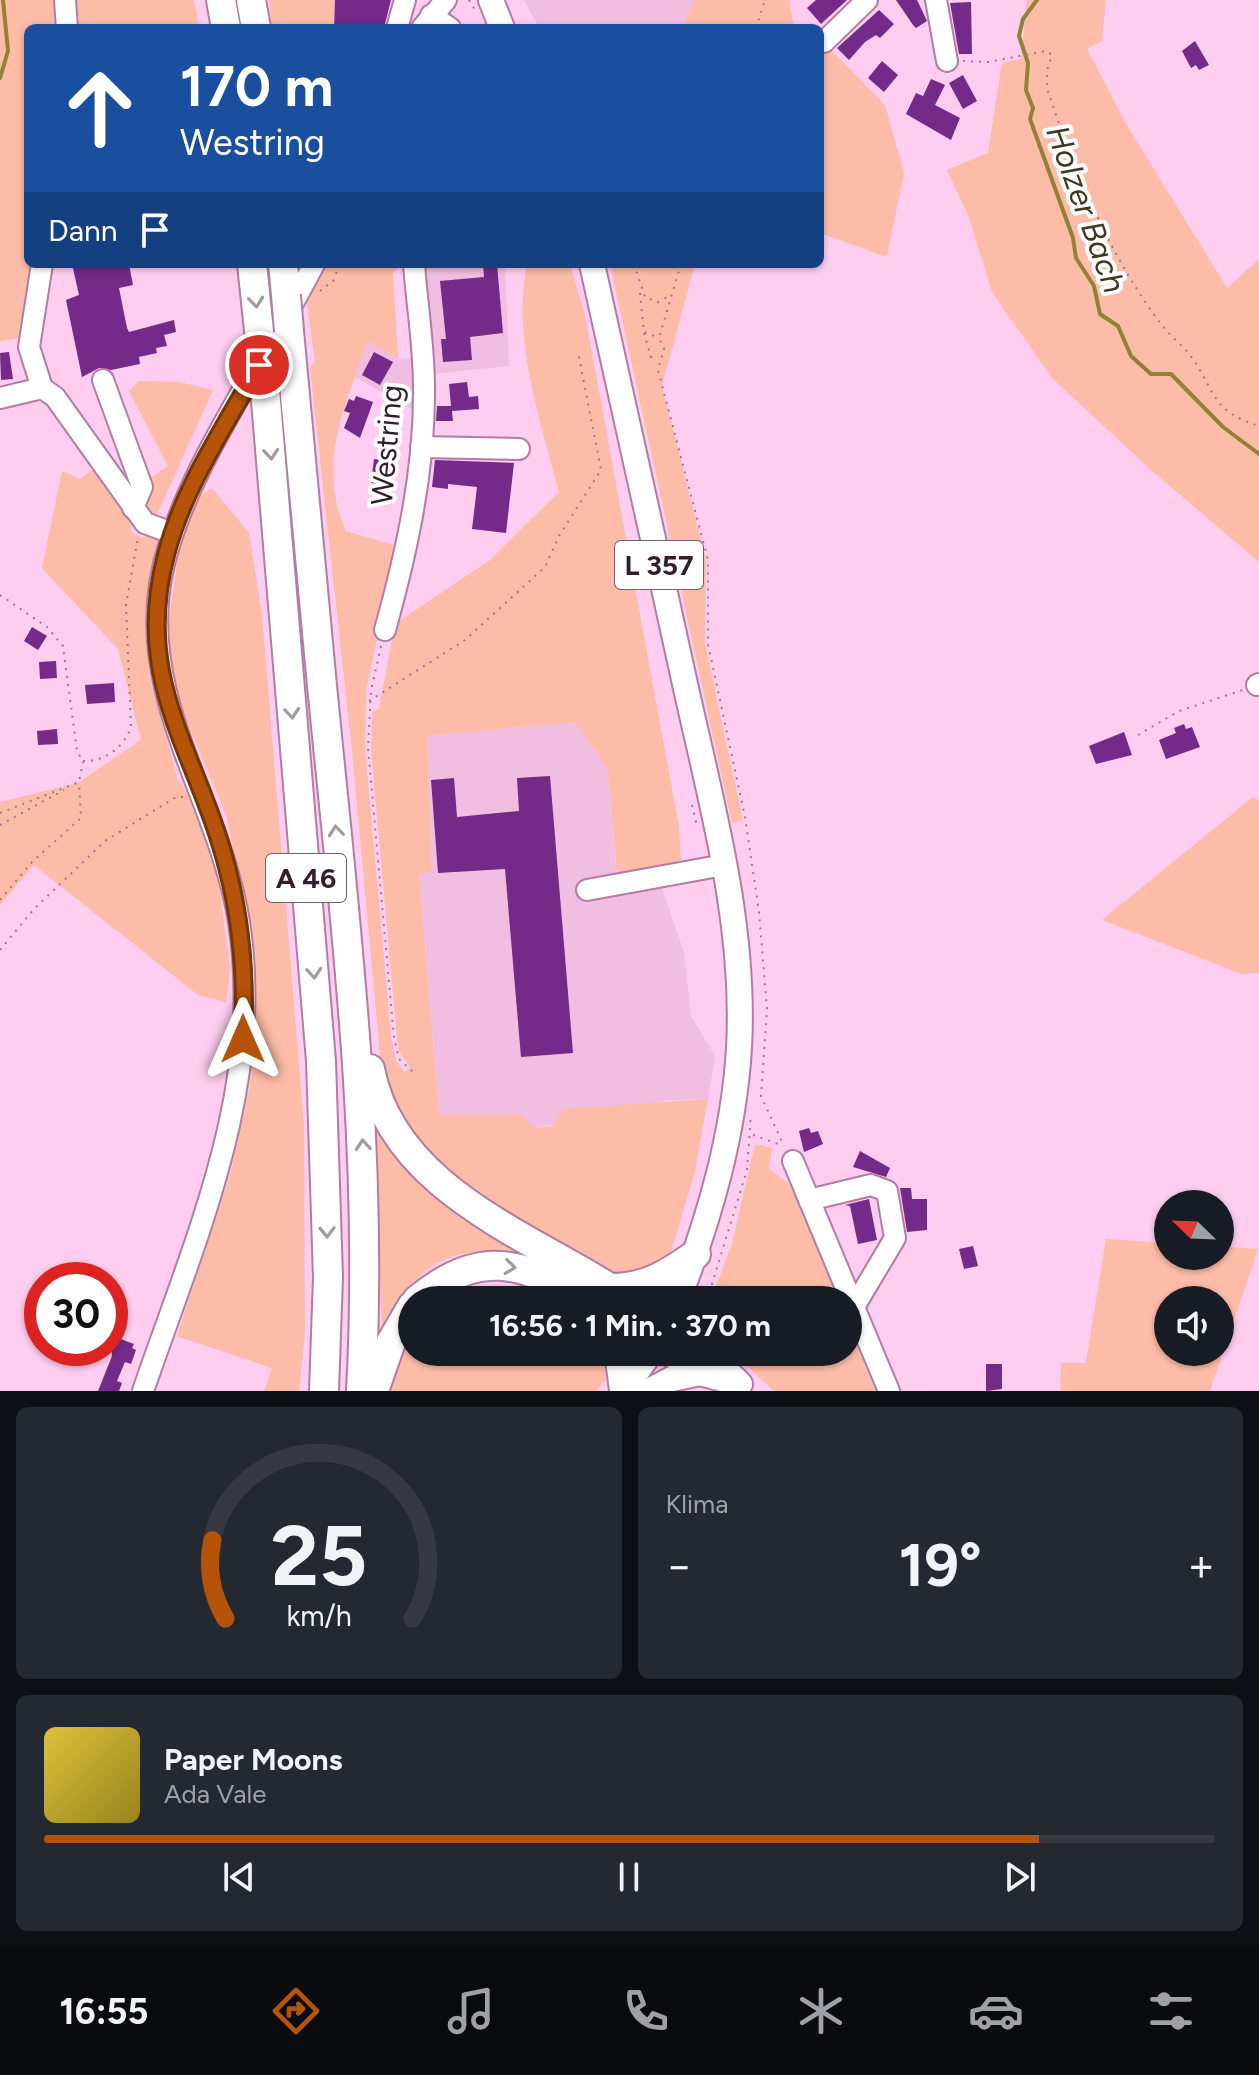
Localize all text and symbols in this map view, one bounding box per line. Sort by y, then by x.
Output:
text: 170 m [180,53,333,120]
icon: ahead [48,56,152,160]
water label: Holzer Bach [1038,120,1134,298]
text: Westring [180,121,325,164]
icon: arrive [133,208,177,252]
text: Dann [48,212,117,249]
one-way arrow [248,296,265,309]
pin [225,331,293,399]
icon: arrive [237,343,281,387]
street label: Westring [363,383,410,507]
one-way arrow [262,448,279,461]
road number: L 357 [615,541,703,589]
one-way arrow [283,707,300,720]
one-way arrow [328,824,345,837]
road number: A 46 [266,854,346,902]
one-way arrow [305,967,322,980]
position arrow [201,997,285,1081]
one-way arrow [355,1138,372,1151]
north arrow [1154,1190,1234,1270]
map controls [1154,1190,1234,1366]
one-way arrow [319,1226,336,1239]
one-way arrow [504,1258,517,1275]
speed limit sign: 30 [24,1262,128,1366]
button: sound [1154,1286,1234,1366]
text: 16:56 · 1 Min. · 370 m [489,1307,771,1344]
text: Klima [666,1488,729,1520]
text: 25 [271,1506,367,1606]
text: 19° [899,1529,982,1601]
text: − [666,1539,693,1592]
text: + [1188,1539,1215,1592]
text: km/h [286,1599,351,1633]
text: Paper Moons [164,1741,343,1778]
text: Ada Vale [164,1778,267,1810]
icon: previous [217,1855,261,1899]
icon: pause [607,1855,651,1899]
icon: next [998,1855,1042,1899]
icon: directions [268,1983,324,2039]
icon: music [443,1983,499,2039]
icon: phone [618,1983,674,2039]
icon: climate [793,1983,849,2039]
icon: car [968,1983,1024,2039]
icon: filters [1143,1983,1199,2039]
text: 16:55 [60,1990,148,2033]

